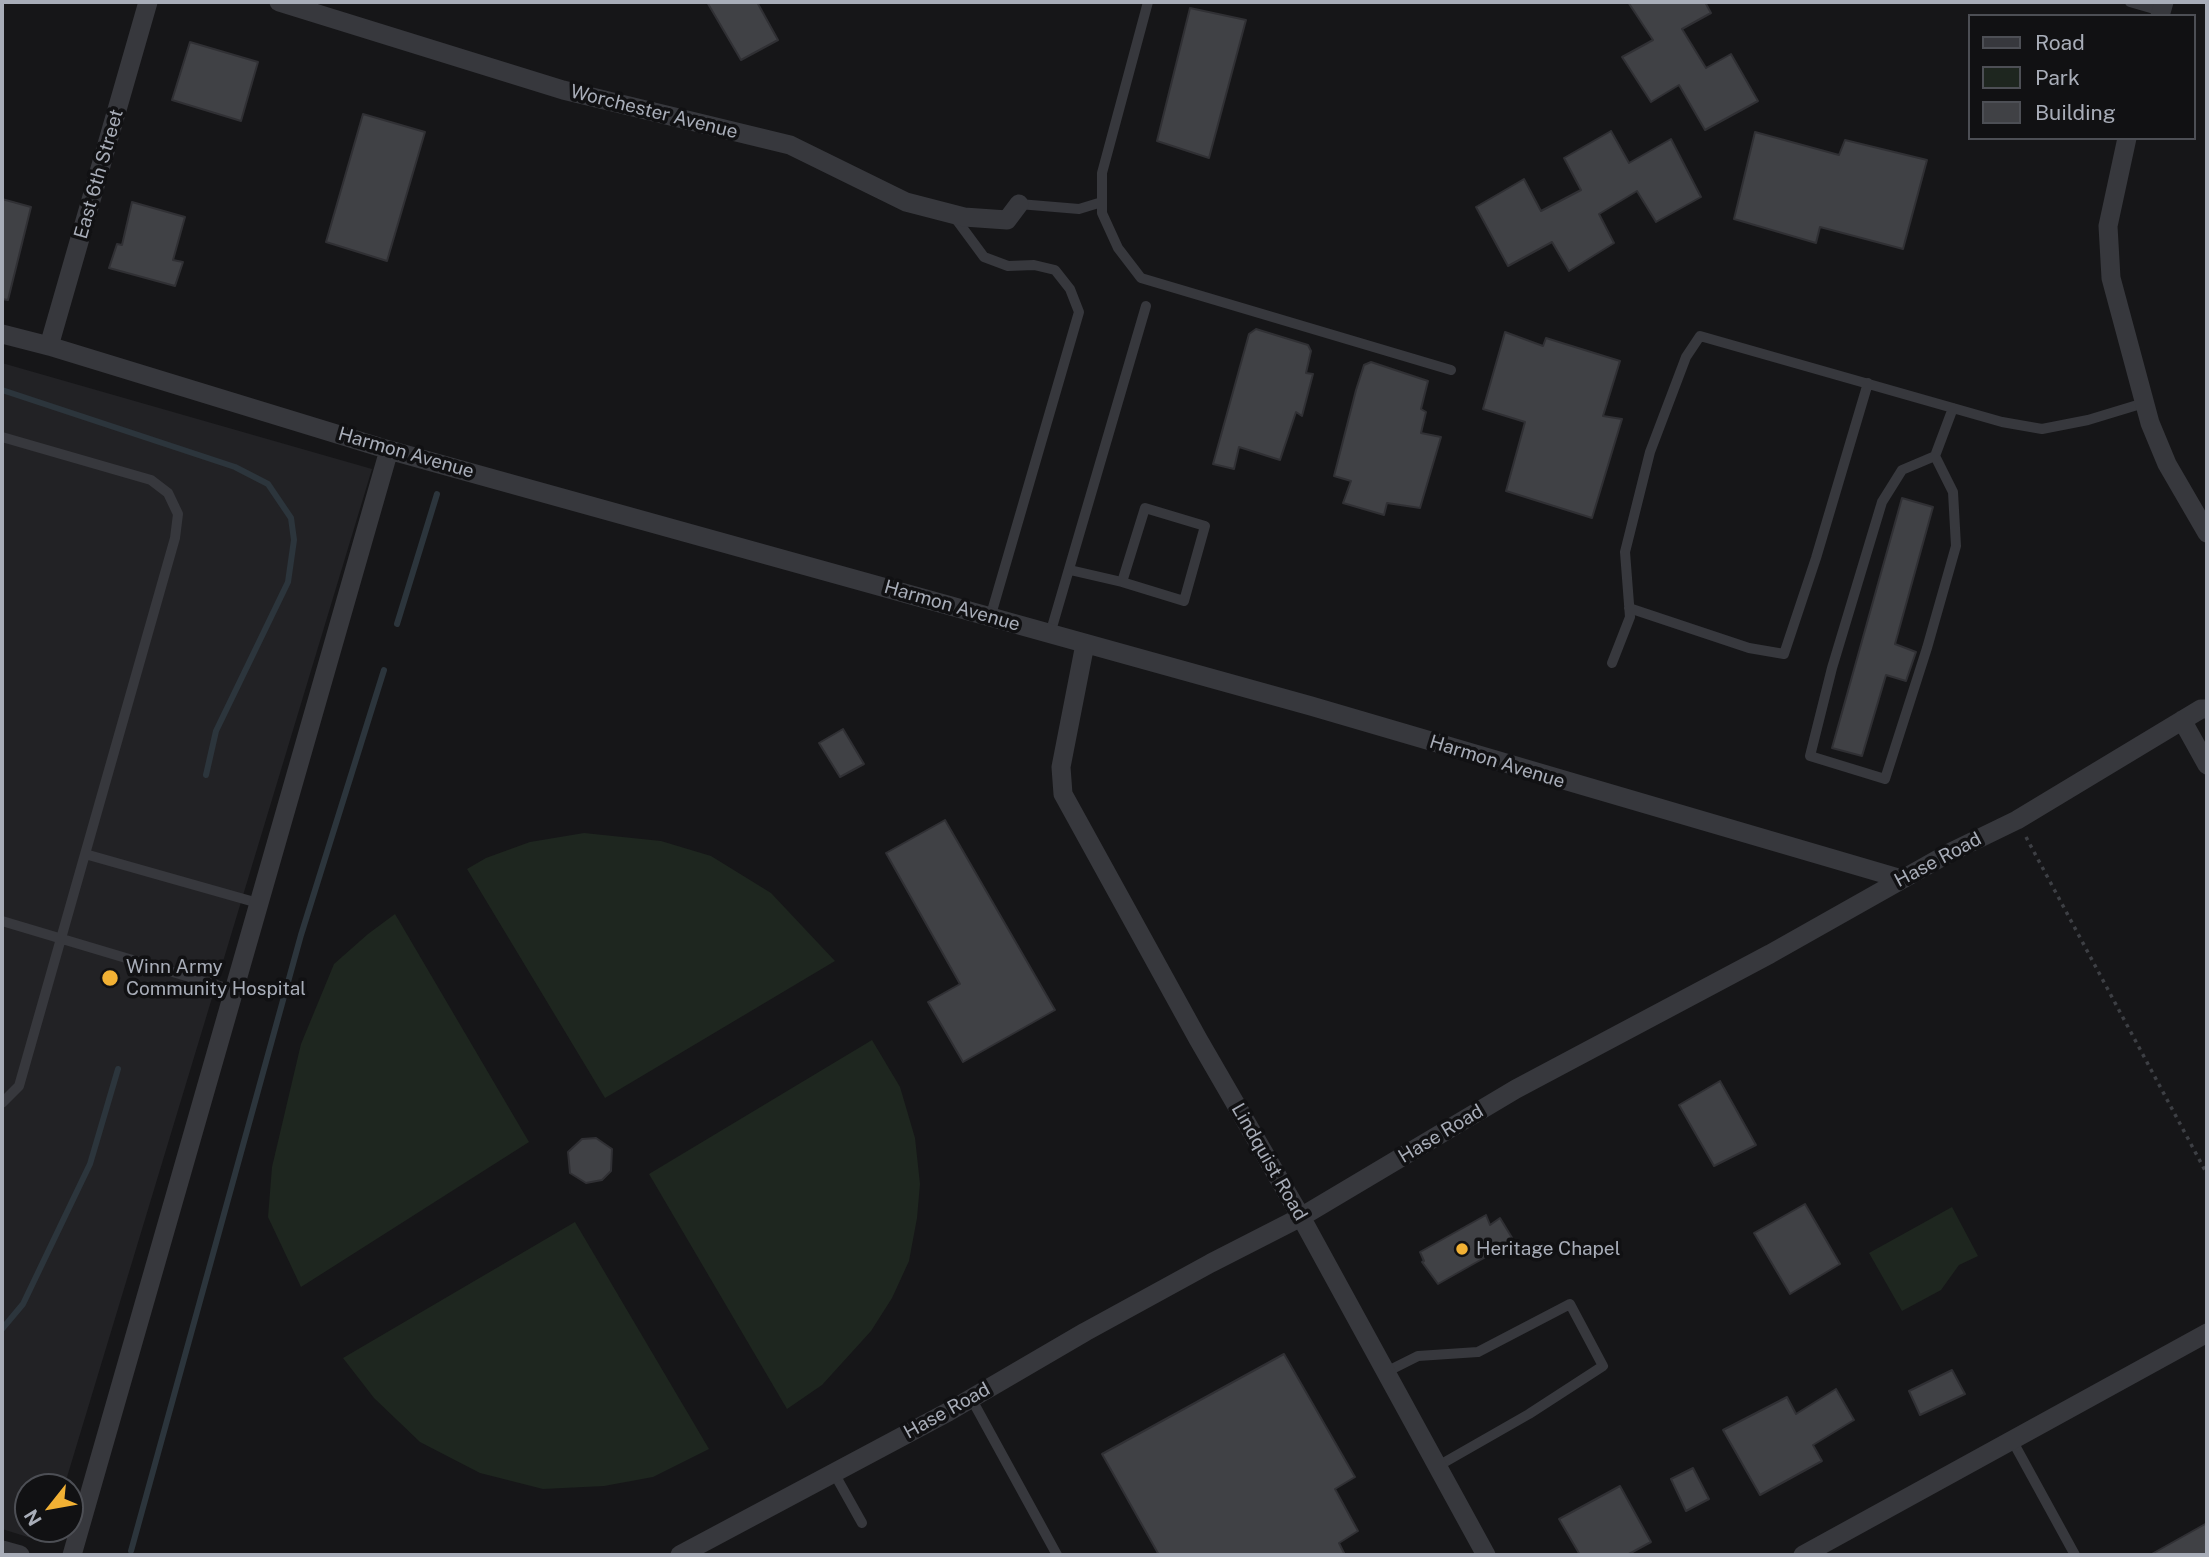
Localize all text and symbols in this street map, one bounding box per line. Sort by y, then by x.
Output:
legend [1968,14,2195,140]
text: Road [2035,30,2085,55]
text: Park [2035,65,2080,90]
street label: Worchester Avenue [568,80,740,144]
text: Building [2035,100,2116,125]
street label: East 6th Street [70,107,128,241]
street label: Harmon Avenue [335,423,477,483]
street label: Harmon Avenue [881,576,1023,636]
street label: Harmon Avenue [1427,731,1567,793]
street label: Hase Road [1891,828,1985,892]
place label: Winn Army Community Hospital [126,956,306,1000]
marker: Winn Army Community Hospital [100,968,120,988]
street label: Lindquist Road [1226,1099,1312,1225]
street label: Hase Road [1394,1100,1488,1168]
place label: Heritage Chapel [1476,1238,1620,1260]
marker: Heritage Chapel [1454,1241,1470,1257]
street label: Hase Road [900,1378,994,1444]
north arrow [14,1473,84,1543]
text: N [19,1506,46,1530]

